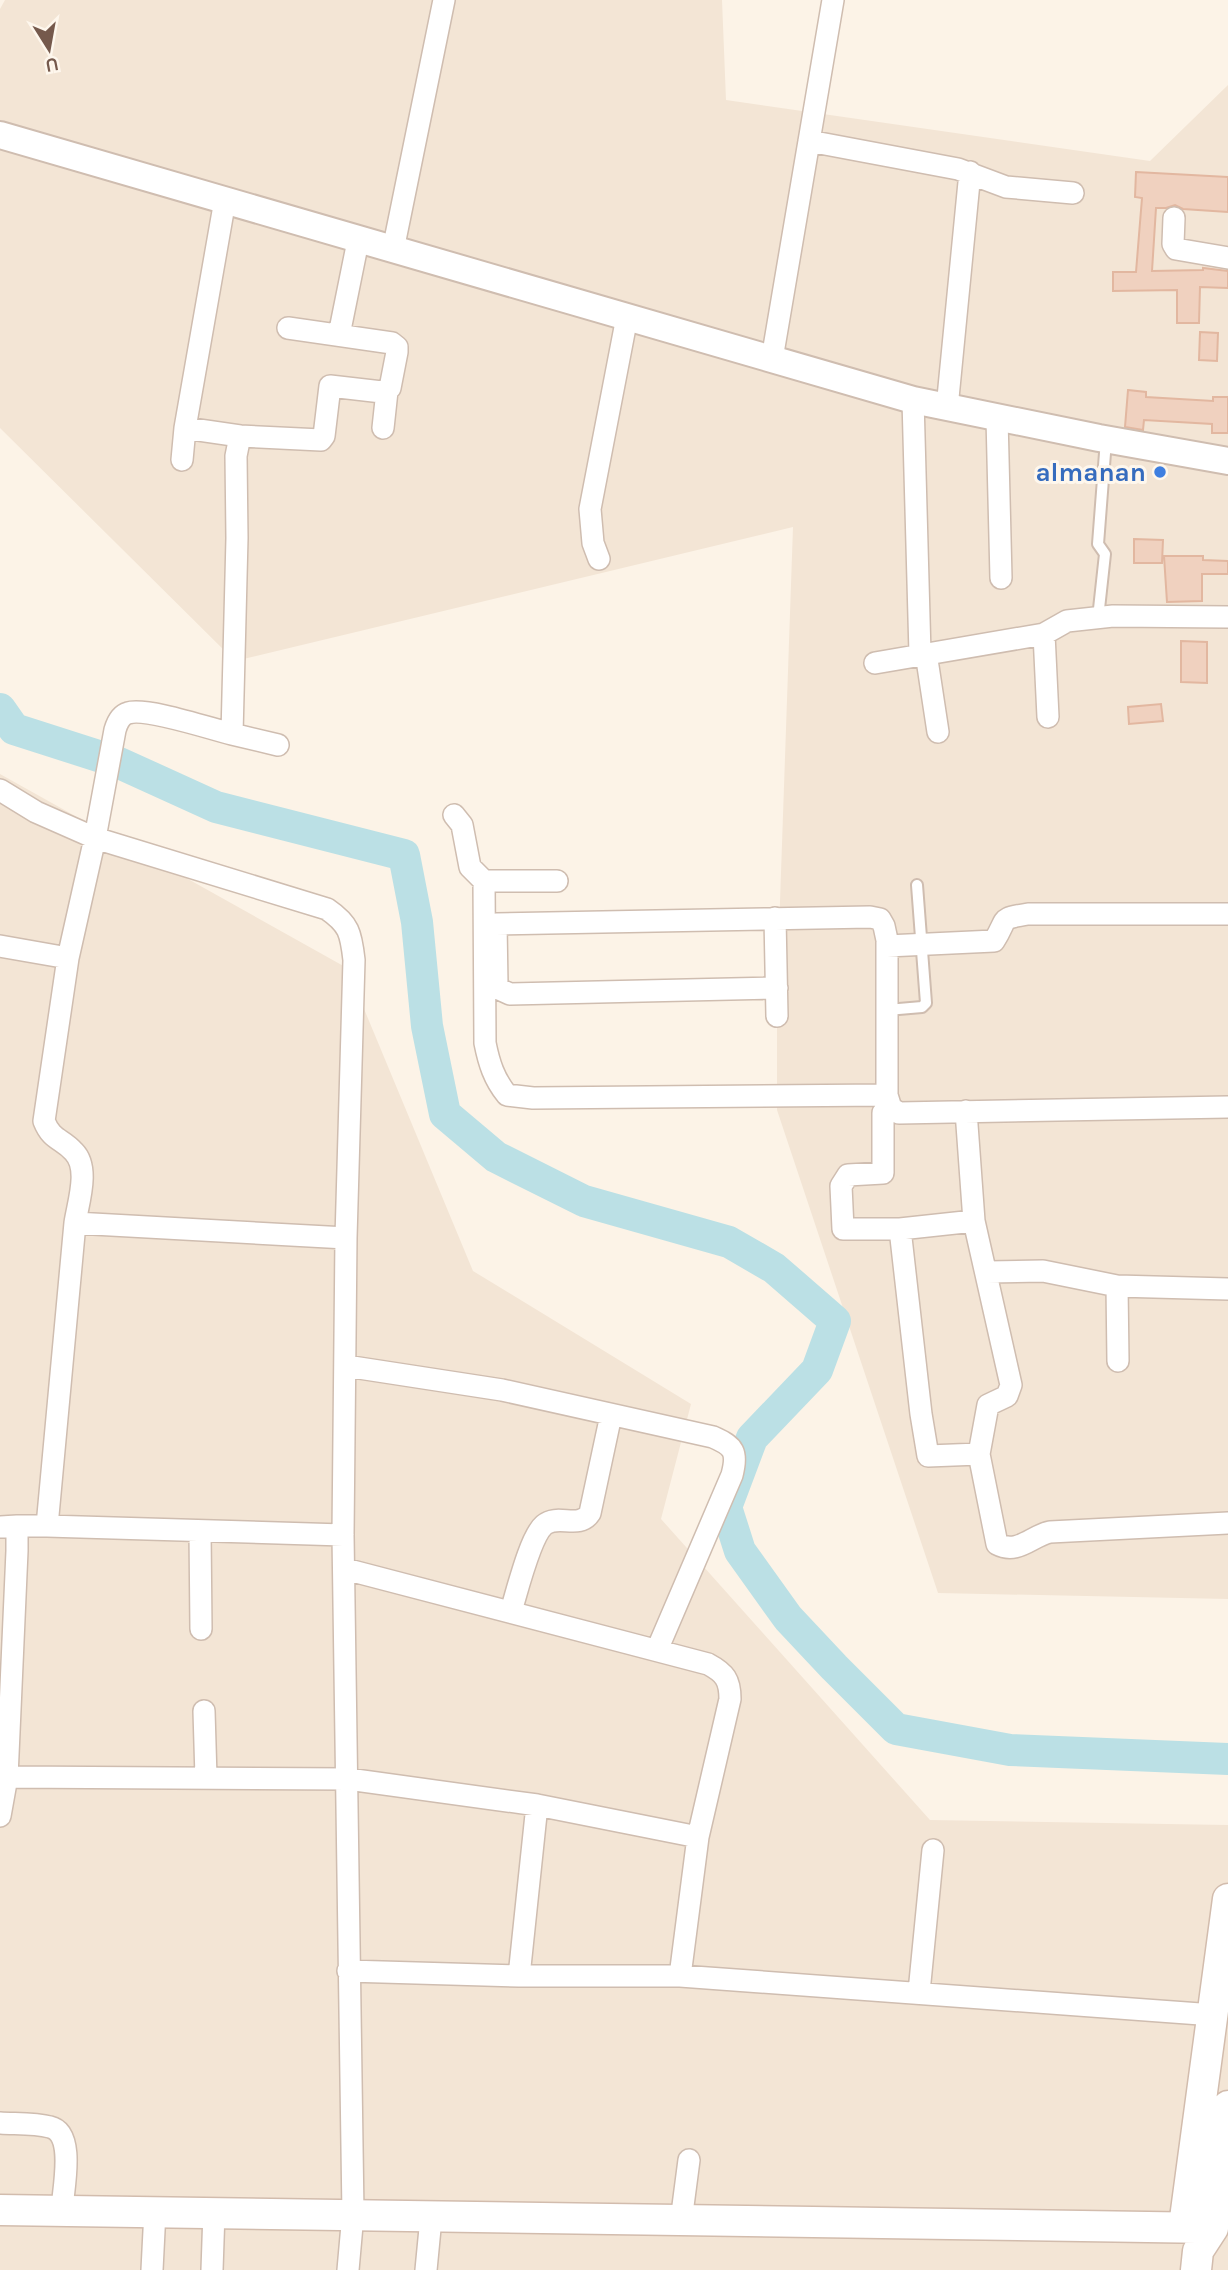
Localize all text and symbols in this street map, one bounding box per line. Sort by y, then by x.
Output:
north arrow [14,14,84,84]
text: U [44,53,61,77]
place label: almanan [1035,457,1146,488]
marker: almanan [1152,464,1168,480]

